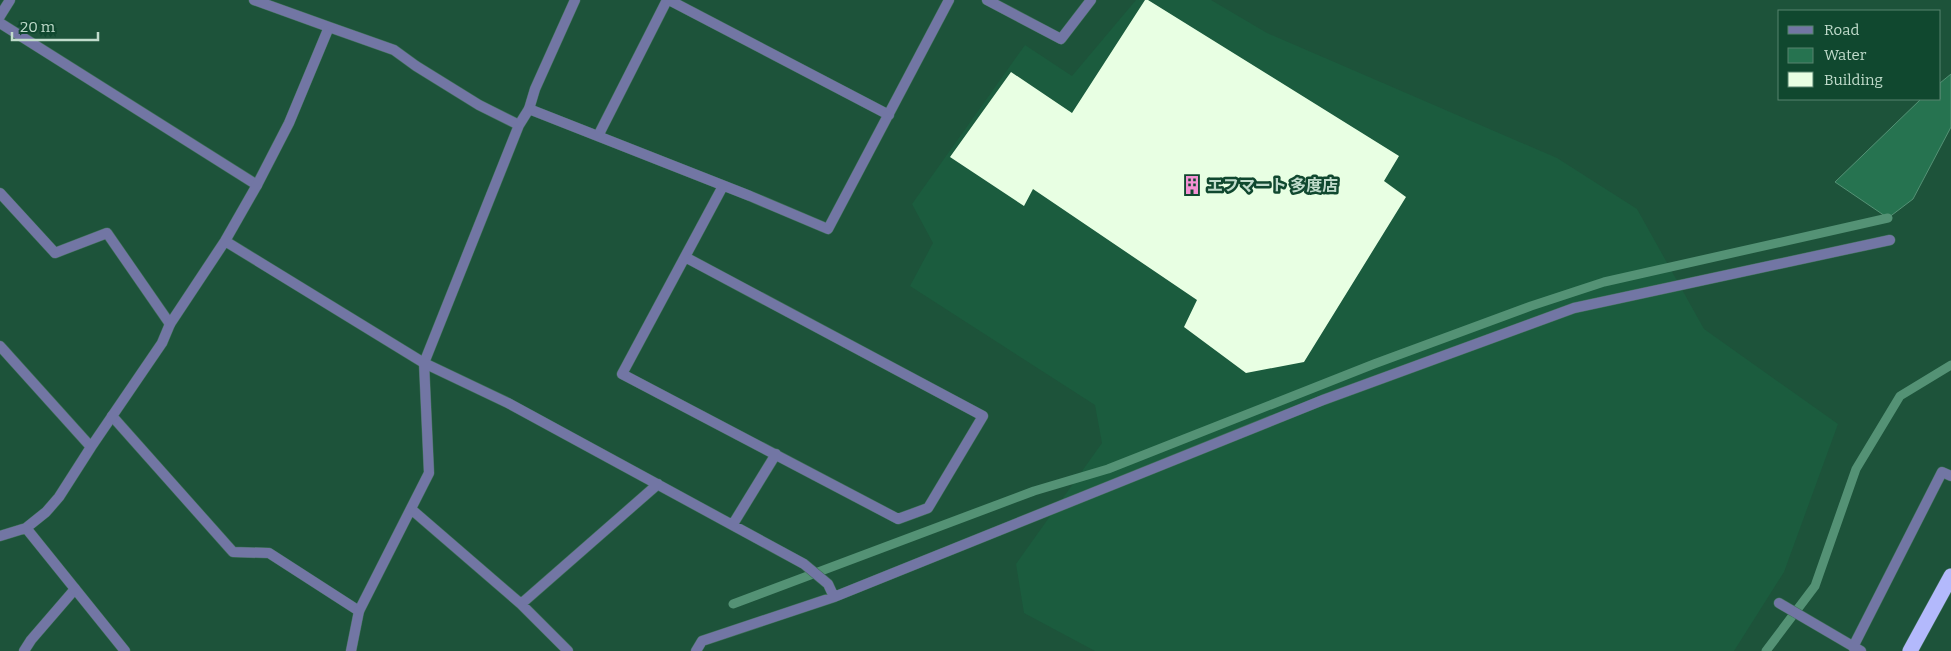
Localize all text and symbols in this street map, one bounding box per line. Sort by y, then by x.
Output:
scale bar [12,10,99,42]
legend [1778,10,1941,100]
text: 20 m [20,18,56,36]
text: Road [1824,21,1859,39]
text: Water [1824,46,1867,64]
text: Building [1824,71,1883,89]
building icon: エフマート 多度店 [1181,174,1203,196]
place label: エフマート 多度店 [1207,176,1338,195]

